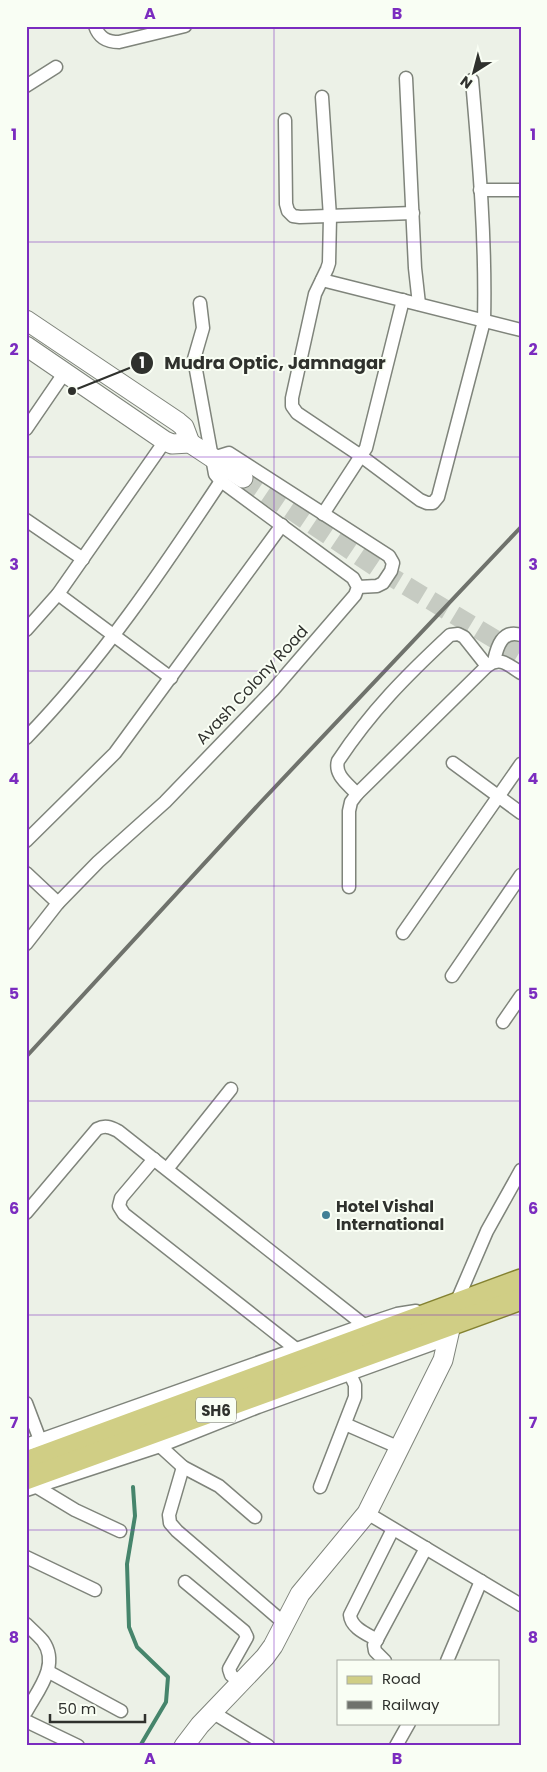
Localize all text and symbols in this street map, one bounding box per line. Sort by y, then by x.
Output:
text: A [144,2,156,25]
text: B [392,2,402,25]
north arrow [450,48,500,98]
text: N [456,71,476,94]
text: 1 [11,123,17,146]
text: 1 [530,123,536,146]
text: 2 [9,338,19,361]
text: 2 [528,338,538,361]
callout: Mudra Optic, Jamnagar [129,346,396,379]
text: Mudra Optic, Jamnagar [164,350,386,375]
text: 1 [139,352,145,373]
text: 3 [9,553,19,576]
text: 3 [528,553,538,576]
street label: Avash Colony Road [191,620,313,750]
text: 4 [9,767,20,790]
text: 4 [528,767,539,790]
text: 5 [9,982,19,1005]
text: 5 [528,982,538,1005]
place label: Hotel Vishal International [336,1195,444,1236]
text: 6 [9,1197,19,1220]
text: 6 [528,1197,538,1220]
marker: Hotel Vishal International [320,1209,332,1221]
road number: SH6 [196,1398,236,1422]
text: 7 [10,1411,19,1434]
text: 7 [529,1411,538,1434]
text: 8 [9,1626,19,1649]
text: 8 [528,1626,538,1649]
legend [337,1660,500,1724]
text: Road [382,1668,421,1689]
scale bar [50,1692,145,1724]
text: Railway [382,1694,440,1715]
text: 50 m [58,1698,96,1719]
text: A [144,1747,156,1770]
text: B [392,1747,402,1770]

